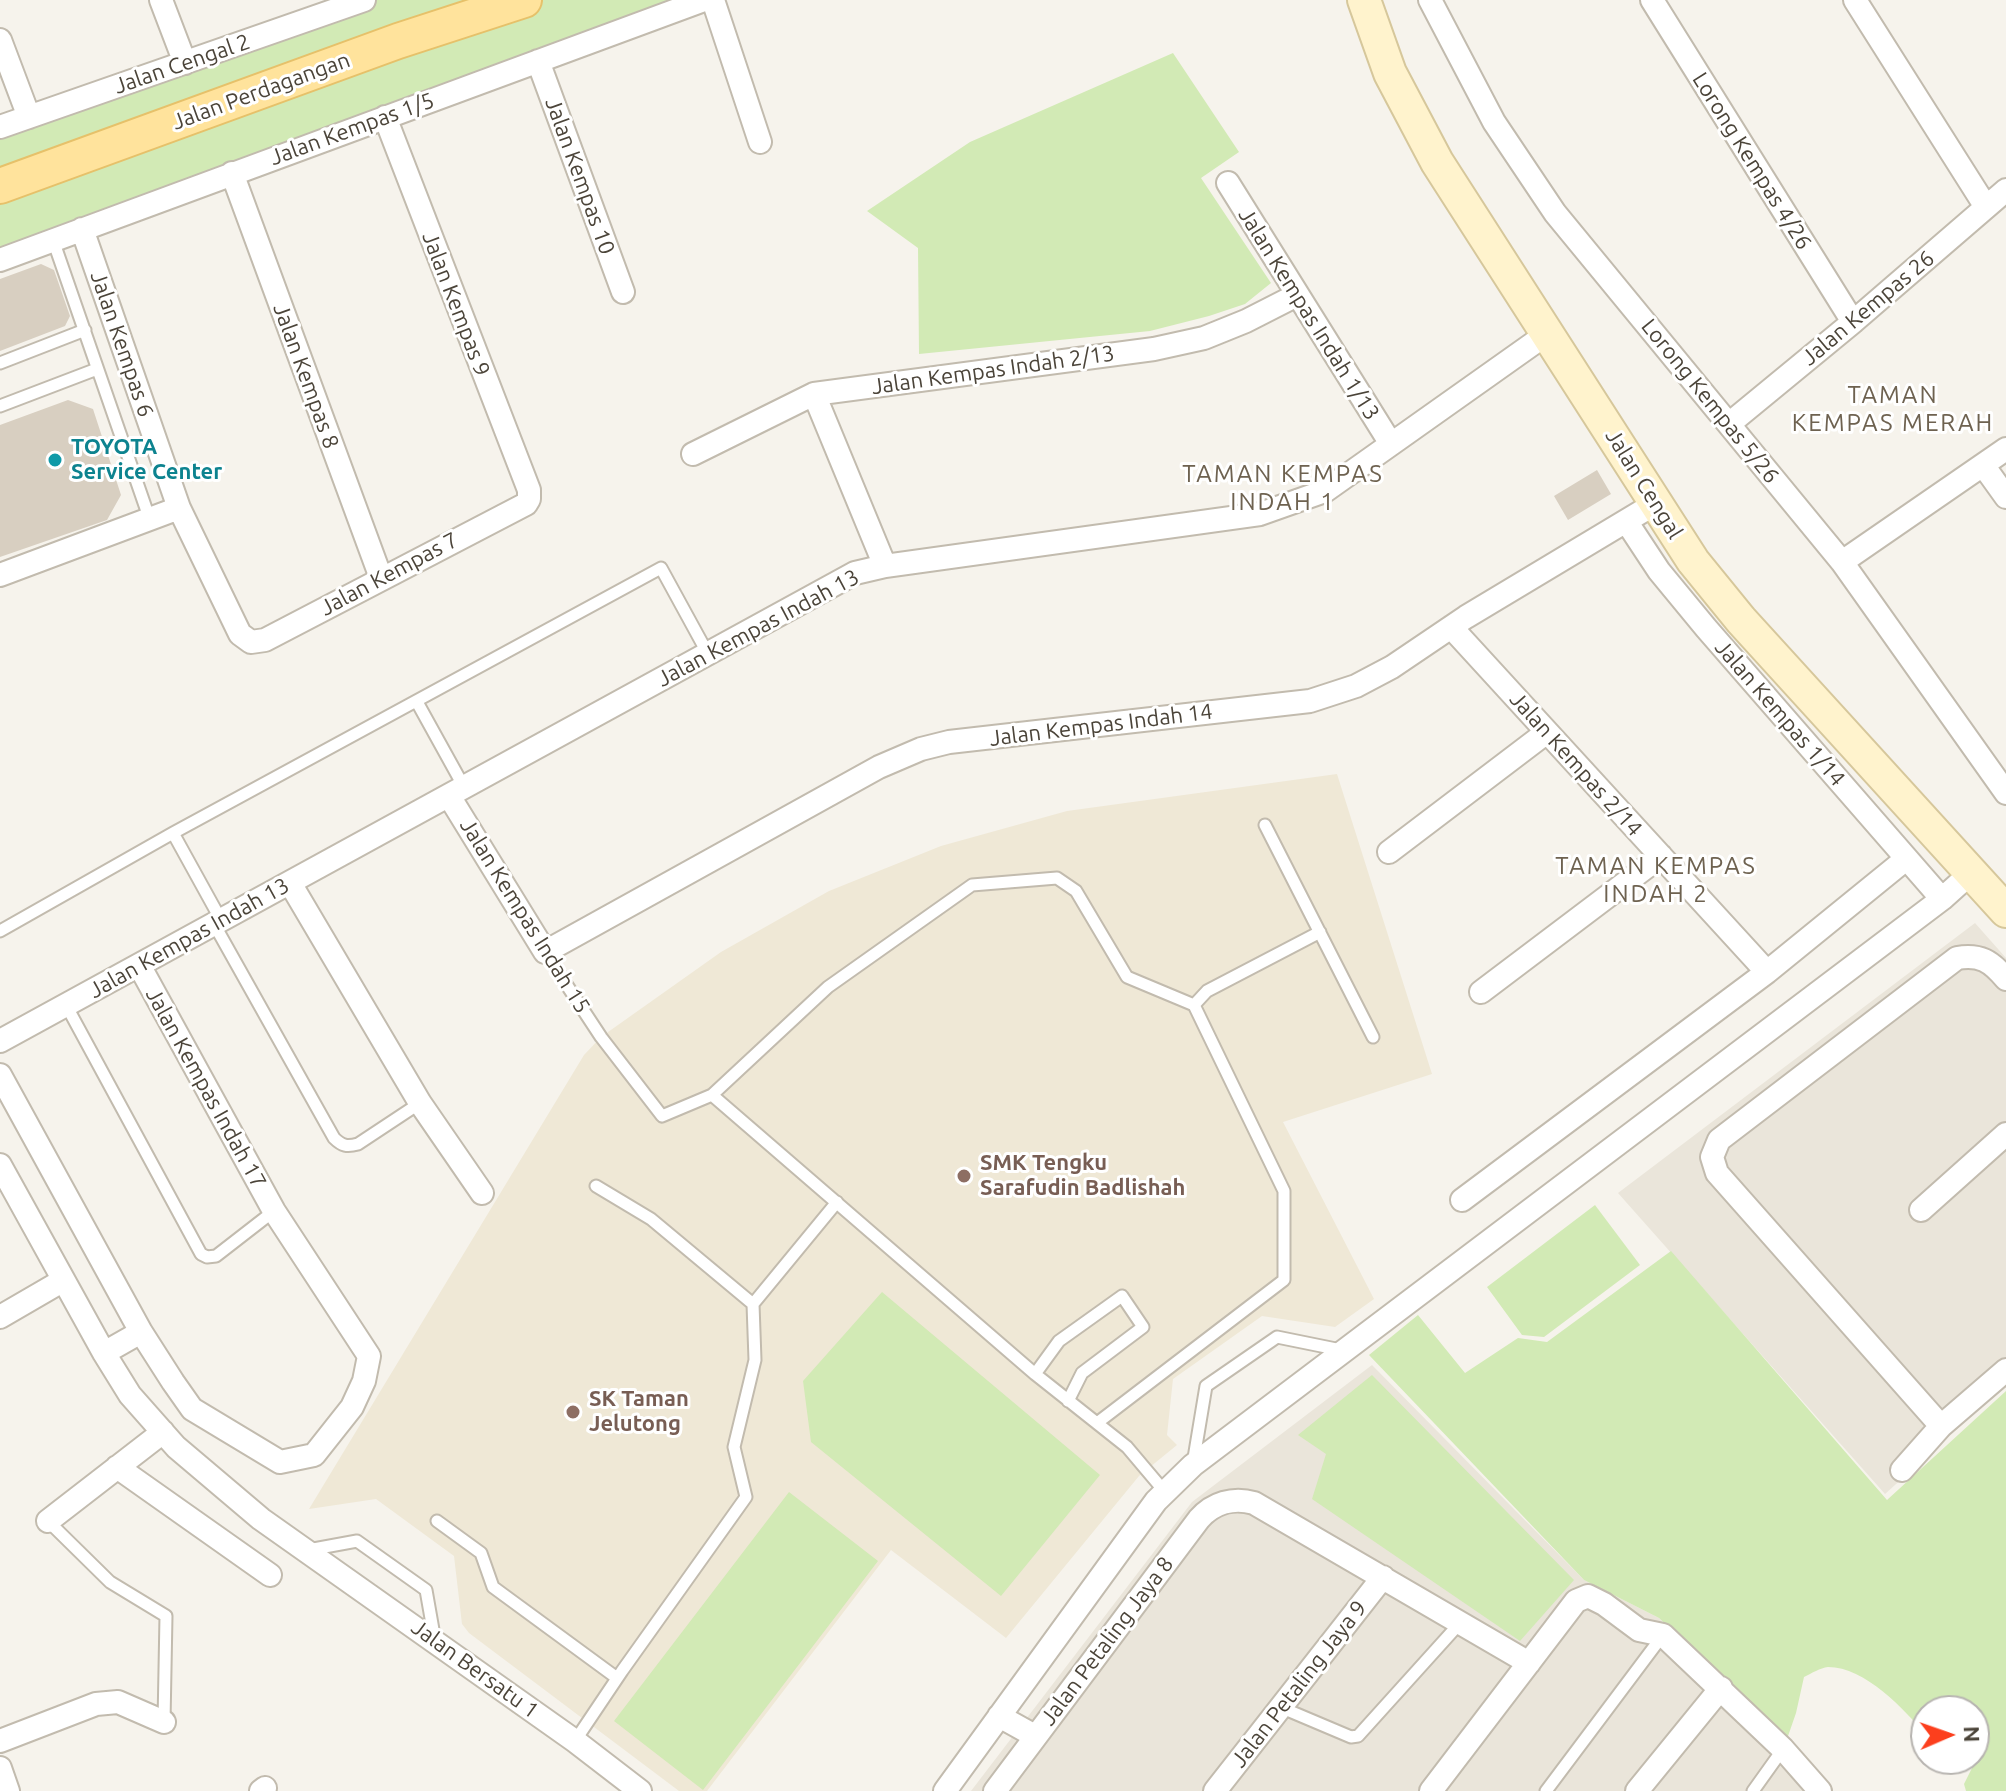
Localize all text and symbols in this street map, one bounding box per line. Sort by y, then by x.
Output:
street label: Jalan Cengal 2 [110,28,254,100]
street label: Jalan Perdagangan [169,47,353,135]
street label: Lorong Kempas 4/26 [1687,68,1817,254]
street label: Jalan Kempas 1/5 [266,87,438,171]
street label: Jalan Kempas 10 [539,94,621,258]
street label: Jalan Kempas Indah 1/13 [1233,203,1385,425]
street label: Jalan Kempas 9 [416,228,496,380]
street label: Jalan Kempas 26 [1796,245,1940,371]
street label: Jalan Kempas 6 [85,268,159,420]
street label: Jalan Kempas 8 [268,300,344,452]
street label: Lorong Kempas 5/26 [1636,313,1784,489]
street label: Jalan Kempas Indah 2/13 [870,340,1116,400]
district label: TAMAN KEMPAS MERAH [1792,381,1994,437]
street label: Jalan Cengal [1600,424,1688,544]
place label: TOYOTA Service Center [71,434,222,486]
marker: TOYOTA Service Center [46,451,64,469]
district label: TAMAN KEMPAS INDAH 1 [1182,460,1384,516]
street label: Jalan Kempas 7 [316,527,462,621]
street label: Jalan Kempas Indah 13 [653,564,863,692]
street label: Jalan Kempas 1/14 [1709,634,1851,792]
street label: Jalan Kempas 2/14 [1504,686,1648,842]
street label: Jalan Kempas Indah 14 [988,698,1214,752]
street label: Jalan Kempas Indah 15 [454,814,596,1018]
district label: TAMAN KEMPAS INDAH 2 [1555,852,1757,908]
street label: Jalan Kempas Indah 13 [84,872,294,1004]
street label: Jalan Kempas Indah 17 [140,983,272,1193]
place label: SMK Tengku Sarafudin Badlishah [980,1150,1185,1202]
marker: SMK Tengku Sarafudin Badlishah [955,1167,973,1185]
place label: SK Taman Jelutong [589,1386,689,1438]
marker: SK Taman Jelutong [564,1403,582,1421]
street label: Jalan Petaling Jaya 8 [1035,1551,1179,1731]
street label: Jalan Petaling Jaya 9 [1226,1595,1372,1773]
street label: Jalan Bersatu 1 [406,1614,544,1724]
north arrow [1910,1695,1990,1775]
text: N [1960,1726,1985,1743]

